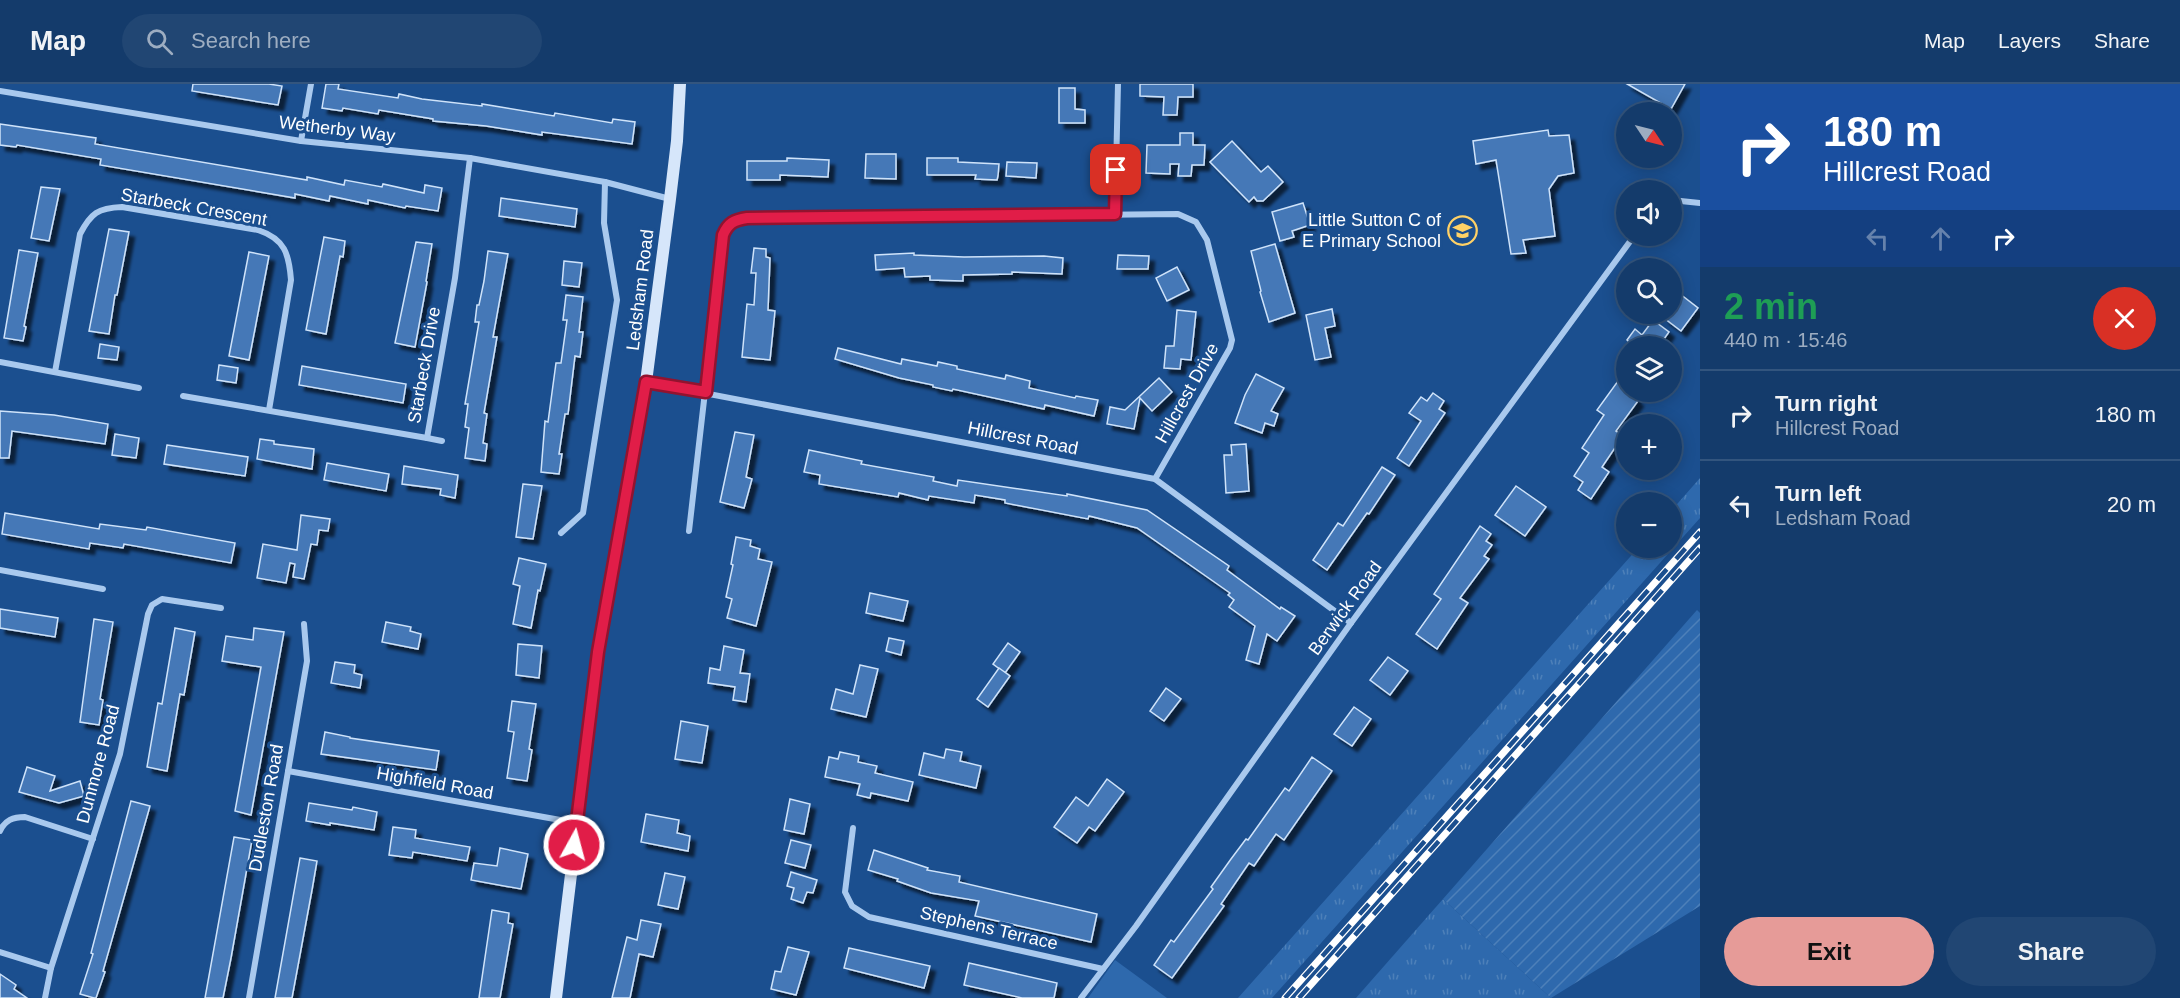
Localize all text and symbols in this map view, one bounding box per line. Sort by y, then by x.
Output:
search box [122,14,542,68]
text: Map [30,25,86,56]
icon: search [143,25,176,58]
text: Search here [191,28,311,53]
text: Map [1924,29,1965,52]
text: Layers [1998,29,2061,52]
text: Share [2094,29,2150,52]
north arrow [1616,102,1682,168]
map controls [1616,102,1682,558]
icon: right [1724,108,1802,186]
text: 180 m [1823,108,1942,155]
street label: Wetherby Way [278,112,396,146]
pin [1090,144,1141,195]
icon: arrive [1099,153,1132,186]
text: Hillcrest Road [1823,157,1991,187]
button: sound [1616,180,1682,246]
street label: Starbeck Crescent [119,184,269,230]
place label: Little Sutton C of E Primary School [1302,210,1442,251]
school or university icon: Little Sutton C of E Primary School [1446,214,1478,246]
icon: left [1861,222,1894,255]
icon: ahead [1924,222,1957,255]
icon: right [1987,222,2020,255]
street label: Ledsham Road [623,228,657,352]
button: search [1616,258,1682,324]
text: 2 min [1724,286,1818,327]
button: close [2093,287,2156,350]
street label: Starbeck Drive [404,305,444,425]
text: 440 m · 15:46 [1724,329,1847,351]
button: layers [1616,336,1682,402]
street label: Hillcrest Drive [1151,340,1223,446]
text: Turn right [1775,391,1877,416]
icon: right [1724,399,1757,432]
text: 180 m [2095,402,2156,427]
button: + [1616,414,1682,480]
street label: Hillcrest Road [966,417,1080,459]
text: Hillcrest Road [1775,417,1899,439]
text: Turn left [1775,481,1861,506]
icon: left [1724,489,1757,522]
button: − [1616,492,1682,558]
text: 20 m [2107,492,2156,517]
text: Ledsham Road [1775,507,1911,529]
street label: Berwick Road [1304,557,1386,659]
street label: Dunmore Road [73,702,123,826]
street label: Dudleston Road [245,743,287,873]
street label: Highfield Road [375,763,495,803]
position arrow [542,813,606,877]
street label: Stephens Terrace [918,902,1060,954]
button: Exit [1724,917,1934,986]
button: Share [1946,917,2156,986]

